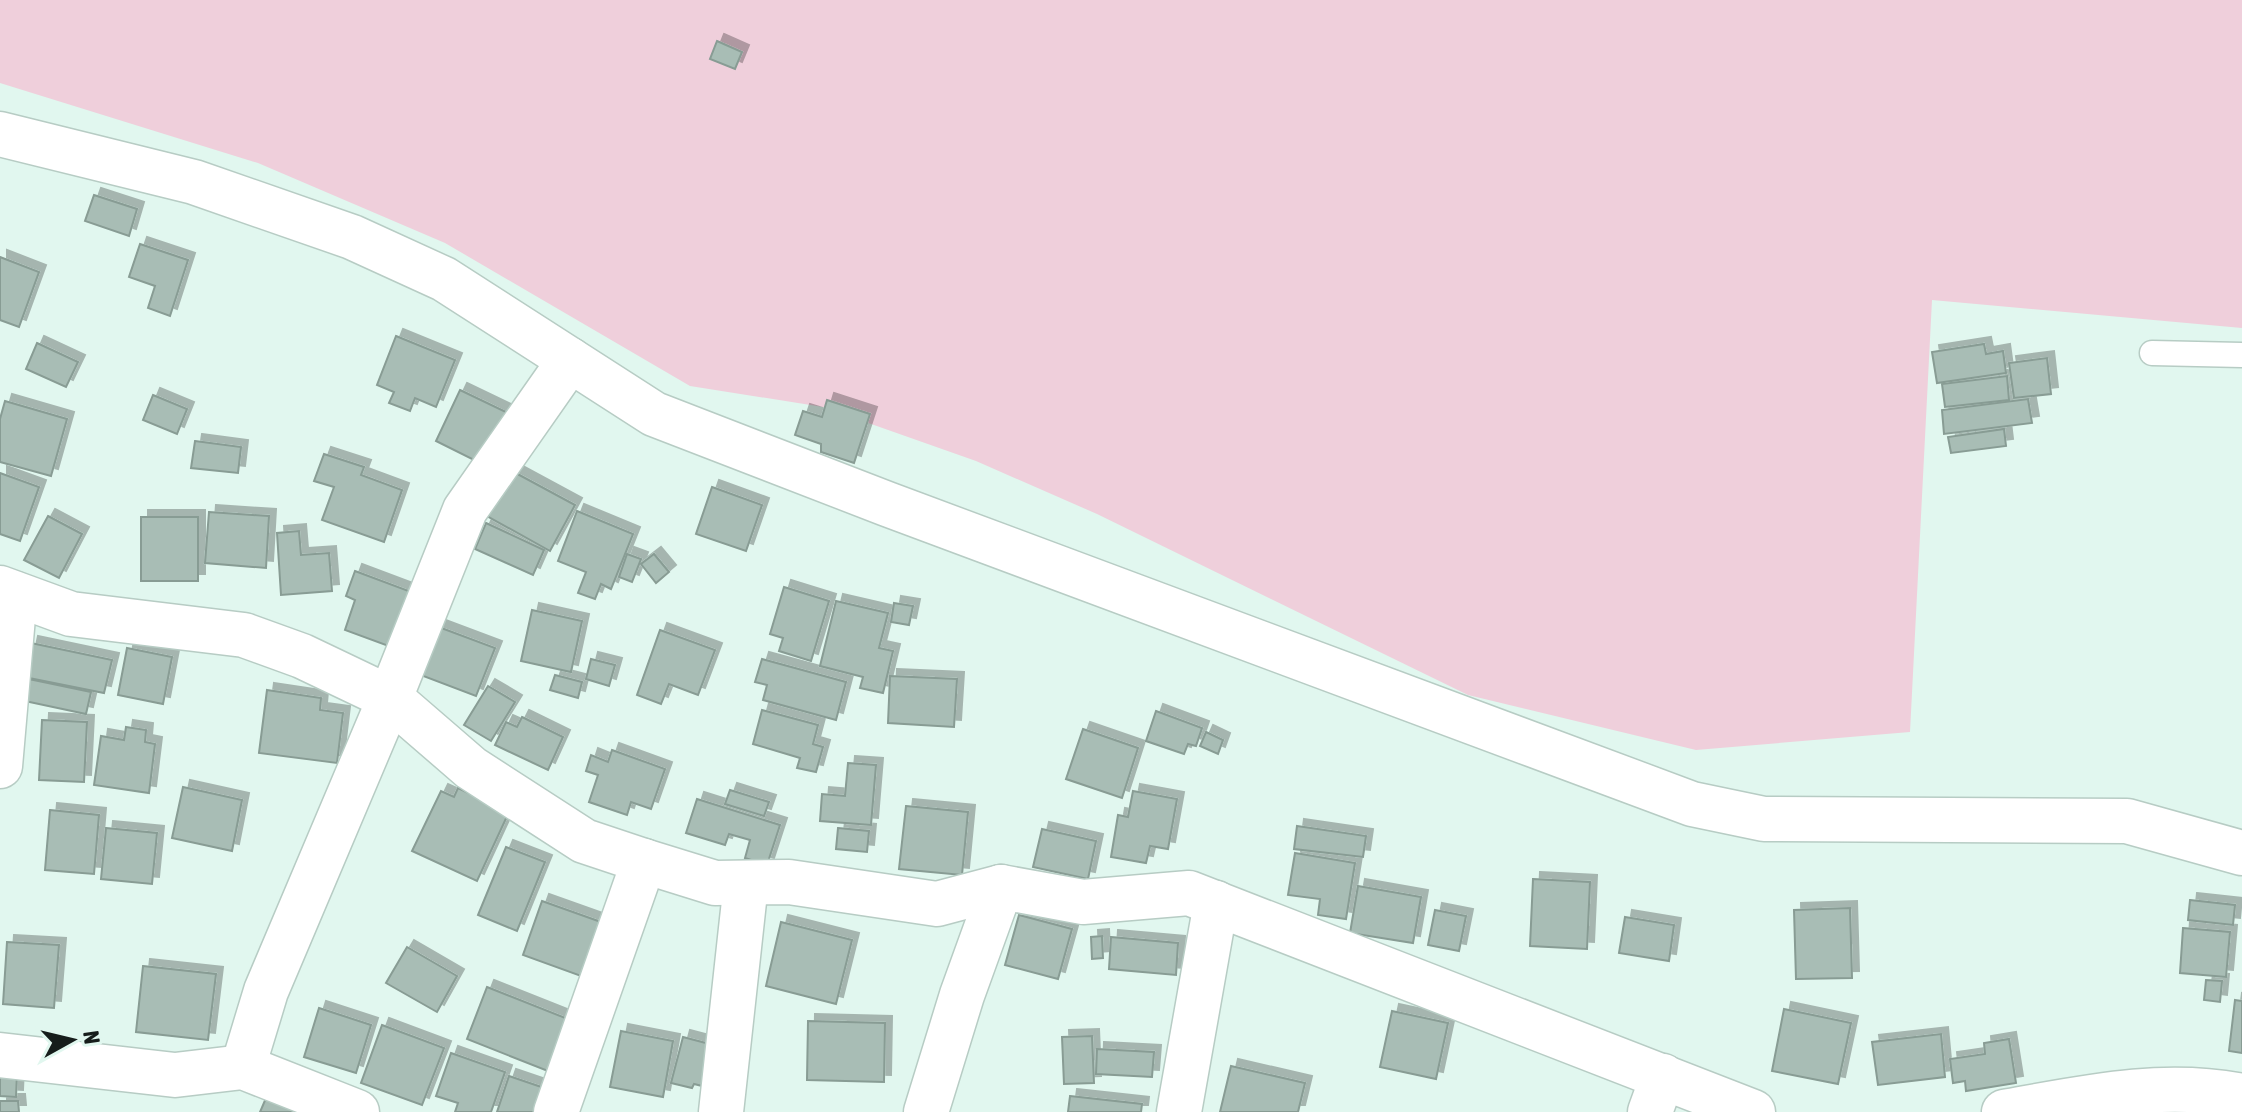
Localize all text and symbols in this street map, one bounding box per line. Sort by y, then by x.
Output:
north arrow [32,1000,112,1080]
text: N [78,1029,106,1045]

